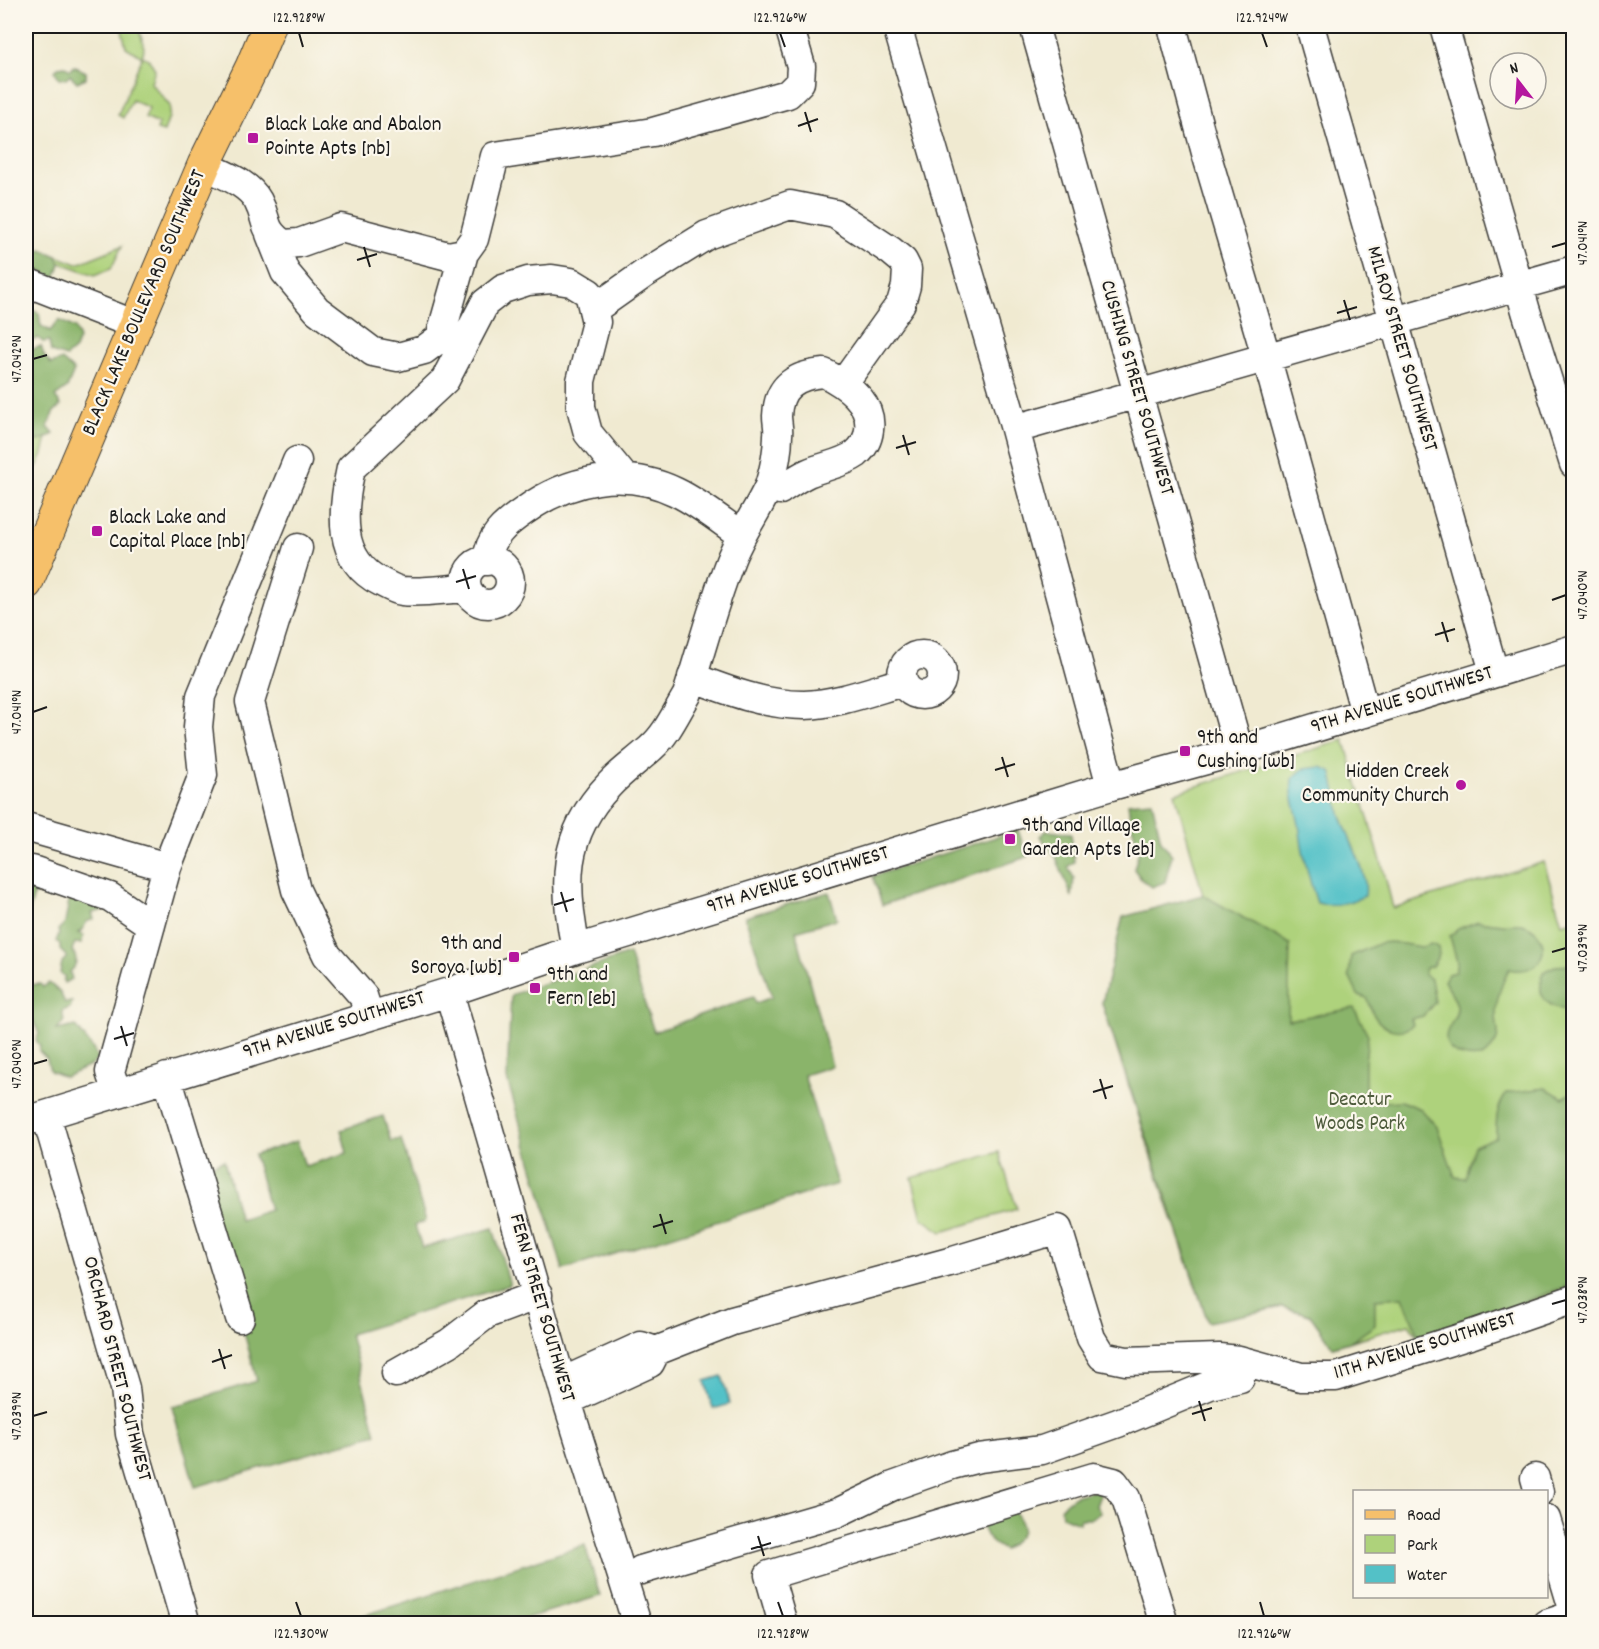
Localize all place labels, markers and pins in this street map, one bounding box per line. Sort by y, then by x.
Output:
place label: Black Lake and Abalon Pointe Apts [nb] [265,111,441,165]
marker: Black Lake and Abalon Pointe Apts [nb] [246,131,260,145]
place label: Black Lake and Capital Place [nb] [109,504,245,558]
marker: Black Lake and Capital Place [nb] [90,524,104,538]
place label: 9th and Cushing [wb] [1197,724,1295,778]
marker: 9th and Cushing [wb] [1178,744,1192,758]
place label: Hidden Creek Community Church [1302,758,1449,812]
marker: Hidden Creek Community Church [1454,778,1468,792]
place label: 9th and Village Garden Apts [eb] [1022,812,1154,866]
marker: 9th and Village Garden Apts [eb] [1003,832,1017,846]
place label: 9th and Soroya [wb] [411,930,502,984]
marker: 9th and Soroya [wb] [507,950,521,964]
place label: 9th and Fern [eb] [547,961,616,1015]
marker: 9th and Fern [eb] [528,981,542,995]

